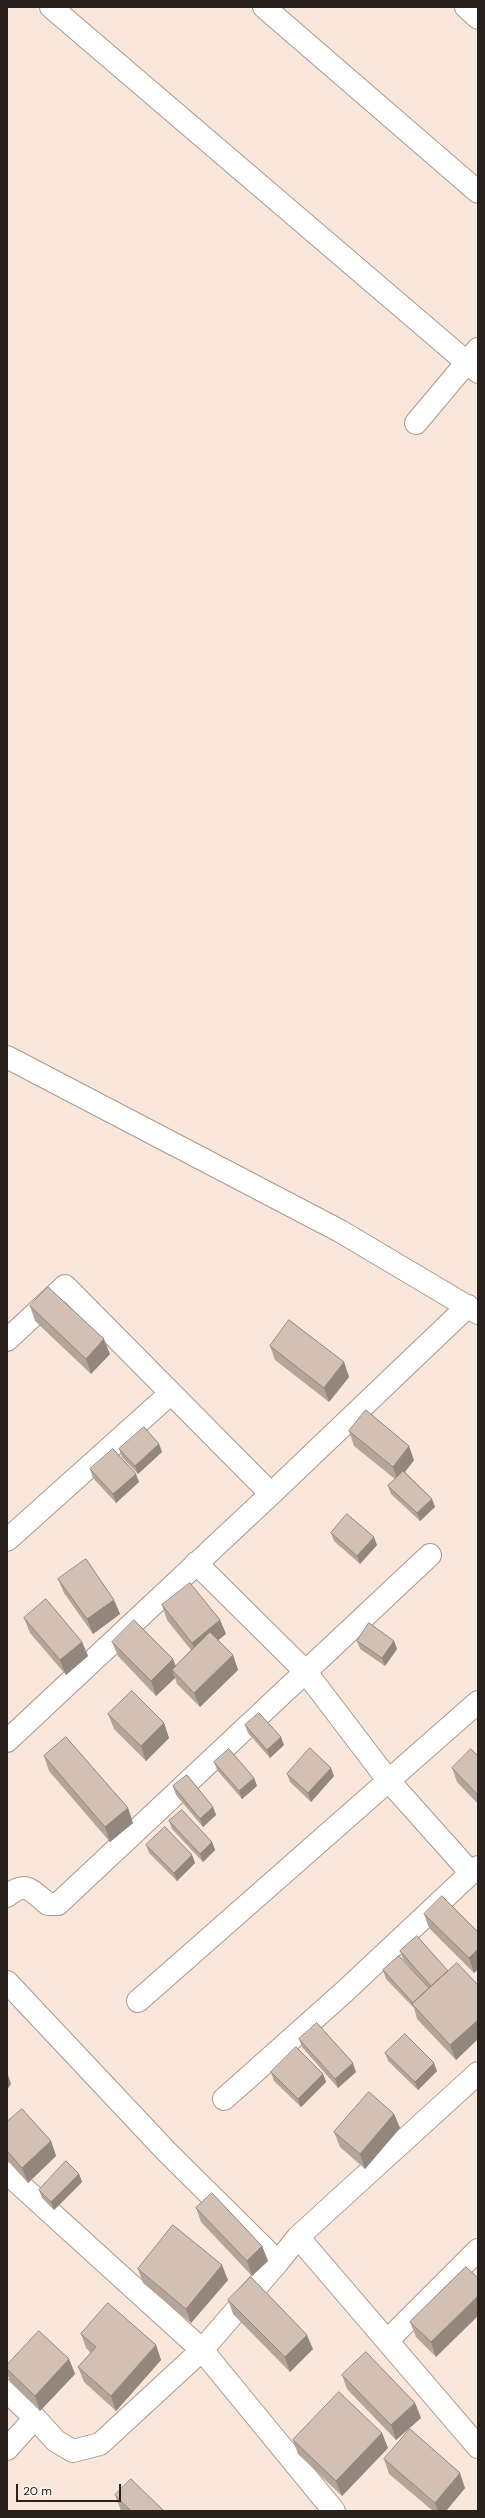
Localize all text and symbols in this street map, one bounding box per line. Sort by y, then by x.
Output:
scale bar [18,2476,123,2502]
text: 20 m [23,2483,52,2499]

